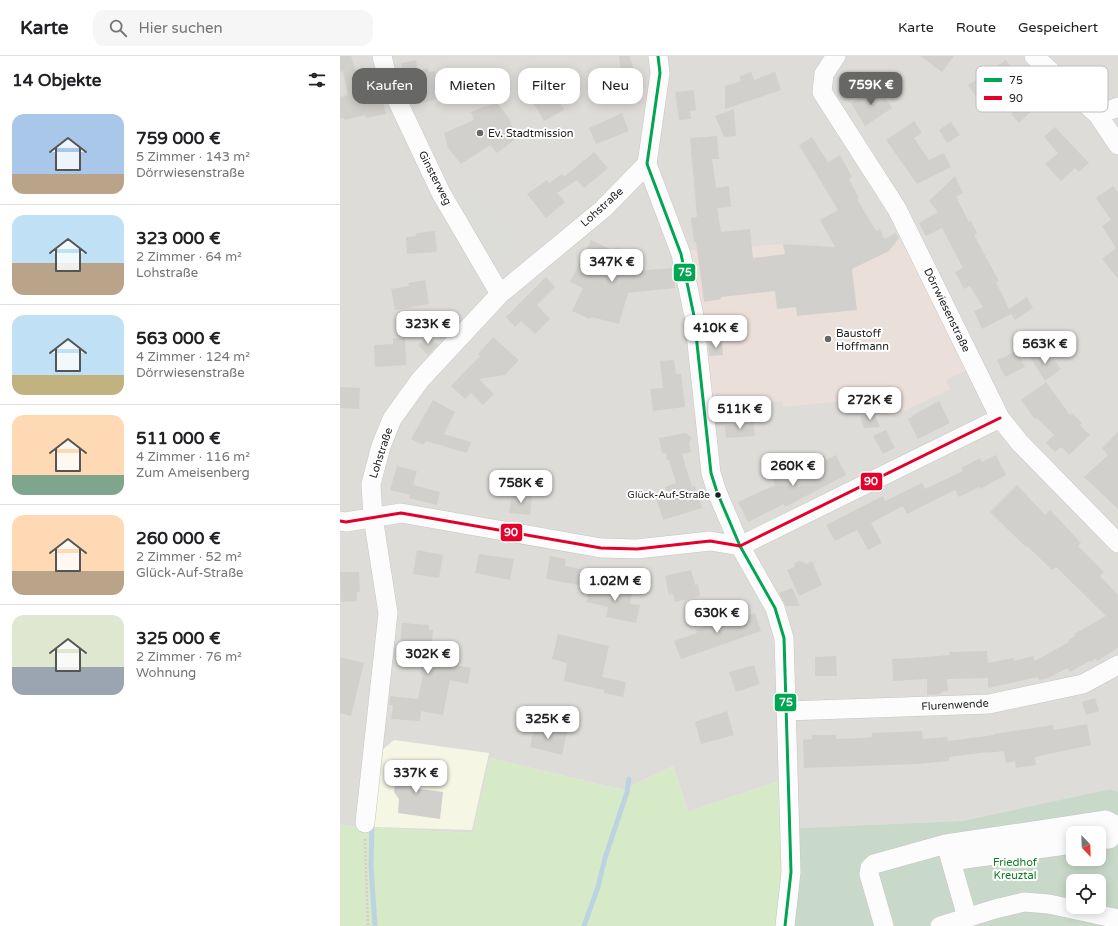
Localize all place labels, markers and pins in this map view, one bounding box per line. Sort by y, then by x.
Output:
pin: 759K € [838,72,904,106]
place label: Ev. Stadtmission [488,127,574,140]
marker: Ev. Stadtmission [475,128,485,138]
pin: 347K € [579,249,645,283]
pin: 323K € [395,311,461,345]
pin: 410K € [683,315,749,349]
place label: Baustoff Hoffmann [836,327,889,353]
pin: 563K € [1012,331,1078,365]
marker: Baustoff Hoffmann [823,334,833,344]
pin: 272K € [837,387,903,421]
pin: 511K € [707,396,773,430]
pin: 260K € [760,453,826,487]
pin: 758K € [488,470,554,504]
place label: Glück-Auf-Straße [627,489,710,501]
marker: Glück-Auf-Straße [713,490,723,500]
pin: 1.02M € [578,568,652,602]
pin: 630K € [684,600,750,634]
pin: 302K € [395,641,461,675]
pin: 325K € [515,706,581,740]
pin: 337K € [383,760,449,794]

